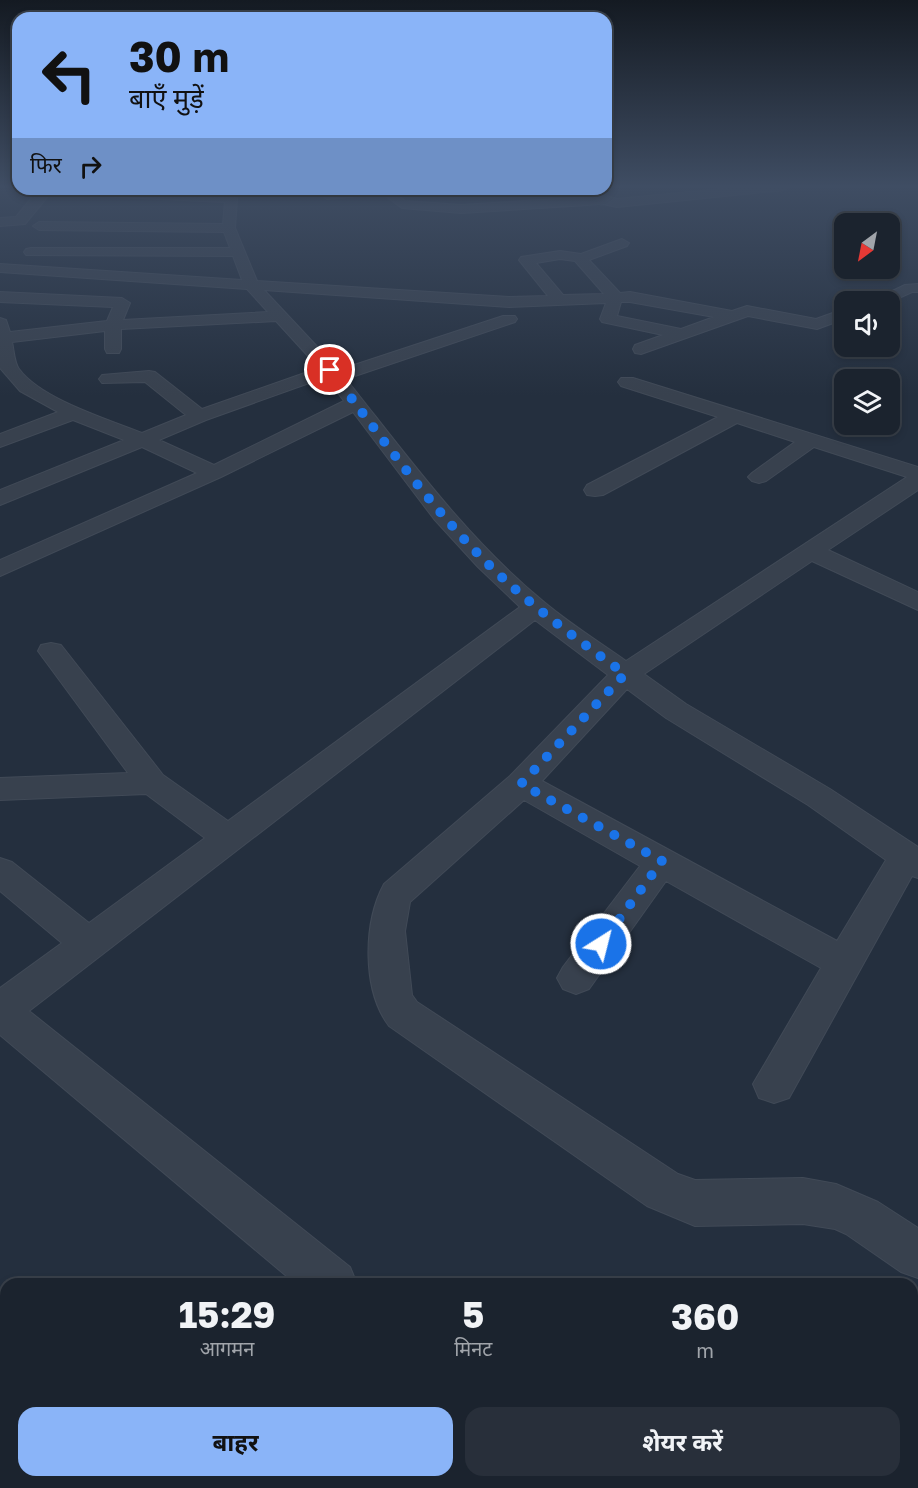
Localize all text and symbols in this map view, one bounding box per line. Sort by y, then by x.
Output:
text: 30 m [129,31,229,81]
icon: left [30,36,108,114]
text: बाएँ मुड़ें [129,82,204,114]
icon: right [74,150,107,183]
text: फिर [30,151,62,178]
north arrow [834,213,900,279]
map controls [834,213,900,435]
button: sound [834,291,900,357]
pin [304,344,355,395]
icon: arrive [313,353,346,386]
button: layers [834,369,900,435]
position arrow [569,912,633,976]
text: 15:29 [179,1293,275,1336]
text: 5 [462,1293,484,1336]
text: 360 [671,1295,739,1338]
text: आगमन [200,1336,254,1360]
text: मिनट [454,1336,492,1360]
text: m [696,1338,714,1362]
button: बाहर [18,1407,453,1476]
button: शेयर करें [465,1407,900,1476]

